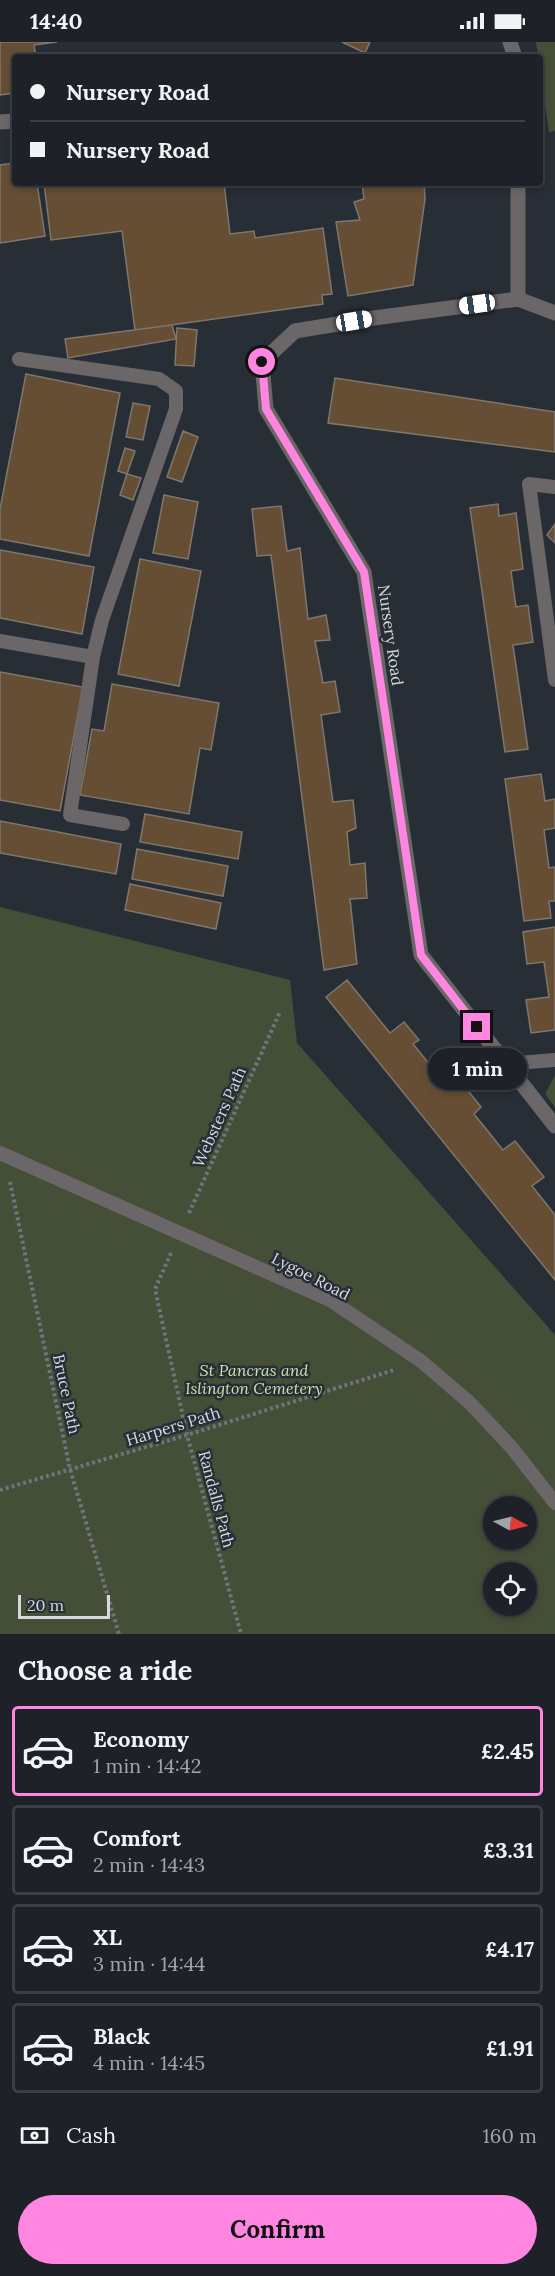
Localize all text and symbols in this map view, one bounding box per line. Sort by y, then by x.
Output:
text: 14:40 [30,7,83,35]
text: Nursery Road [66,78,210,106]
text: Nursery Road [66,136,210,164]
car [458,293,496,315]
car [335,309,373,333]
route start [248,348,275,375]
street label: Nursery Road [374,583,408,687]
route end [463,1013,490,1040]
callout: 1 min [428,1048,526,1090]
text: 1 min [452,1056,503,1081]
street label: Websters Path [188,1063,250,1170]
street label: Lygoe Road [268,1248,354,1304]
street label: Bruce Path [49,1352,85,1436]
park label: St Pancras and Islington Cemetery [185,1360,323,1398]
street label: Harpers Path [123,1402,223,1450]
street label: Randalls Path [194,1448,240,1550]
north arrow [483,1496,537,1550]
map controls [483,1496,537,1616]
button: locate [483,1562,537,1616]
scale bar [18,1592,110,1620]
text: 20 m [27,1595,64,1615]
text: Choose a ride [18,1653,192,1687]
icon: car [21,1724,75,1778]
text: Economy [93,1725,189,1753]
text: £2.45 [481,1737,534,1765]
text: 1 min · 14:42 [93,1753,201,1778]
icon: car [21,1823,75,1877]
text: Comfort [93,1824,181,1852]
text: £3.31 [483,1836,534,1864]
text: 2 min · 14:43 [93,1852,205,1877]
icon: car [21,1922,75,1976]
text: XL [93,1923,122,1951]
text: £4.17 [485,1935,534,1963]
text: 3 min · 14:44 [93,1951,205,1976]
icon: car [21,2021,75,2075]
text: Black [93,2022,150,2050]
text: £1.91 [486,2034,534,2062]
text: 4 min · 14:45 [93,2050,205,2075]
icon: cash [18,2119,51,2152]
text: Cash [66,2121,116,2149]
text: 160 m [483,2123,537,2148]
button: Confirm [18,2195,537,2264]

